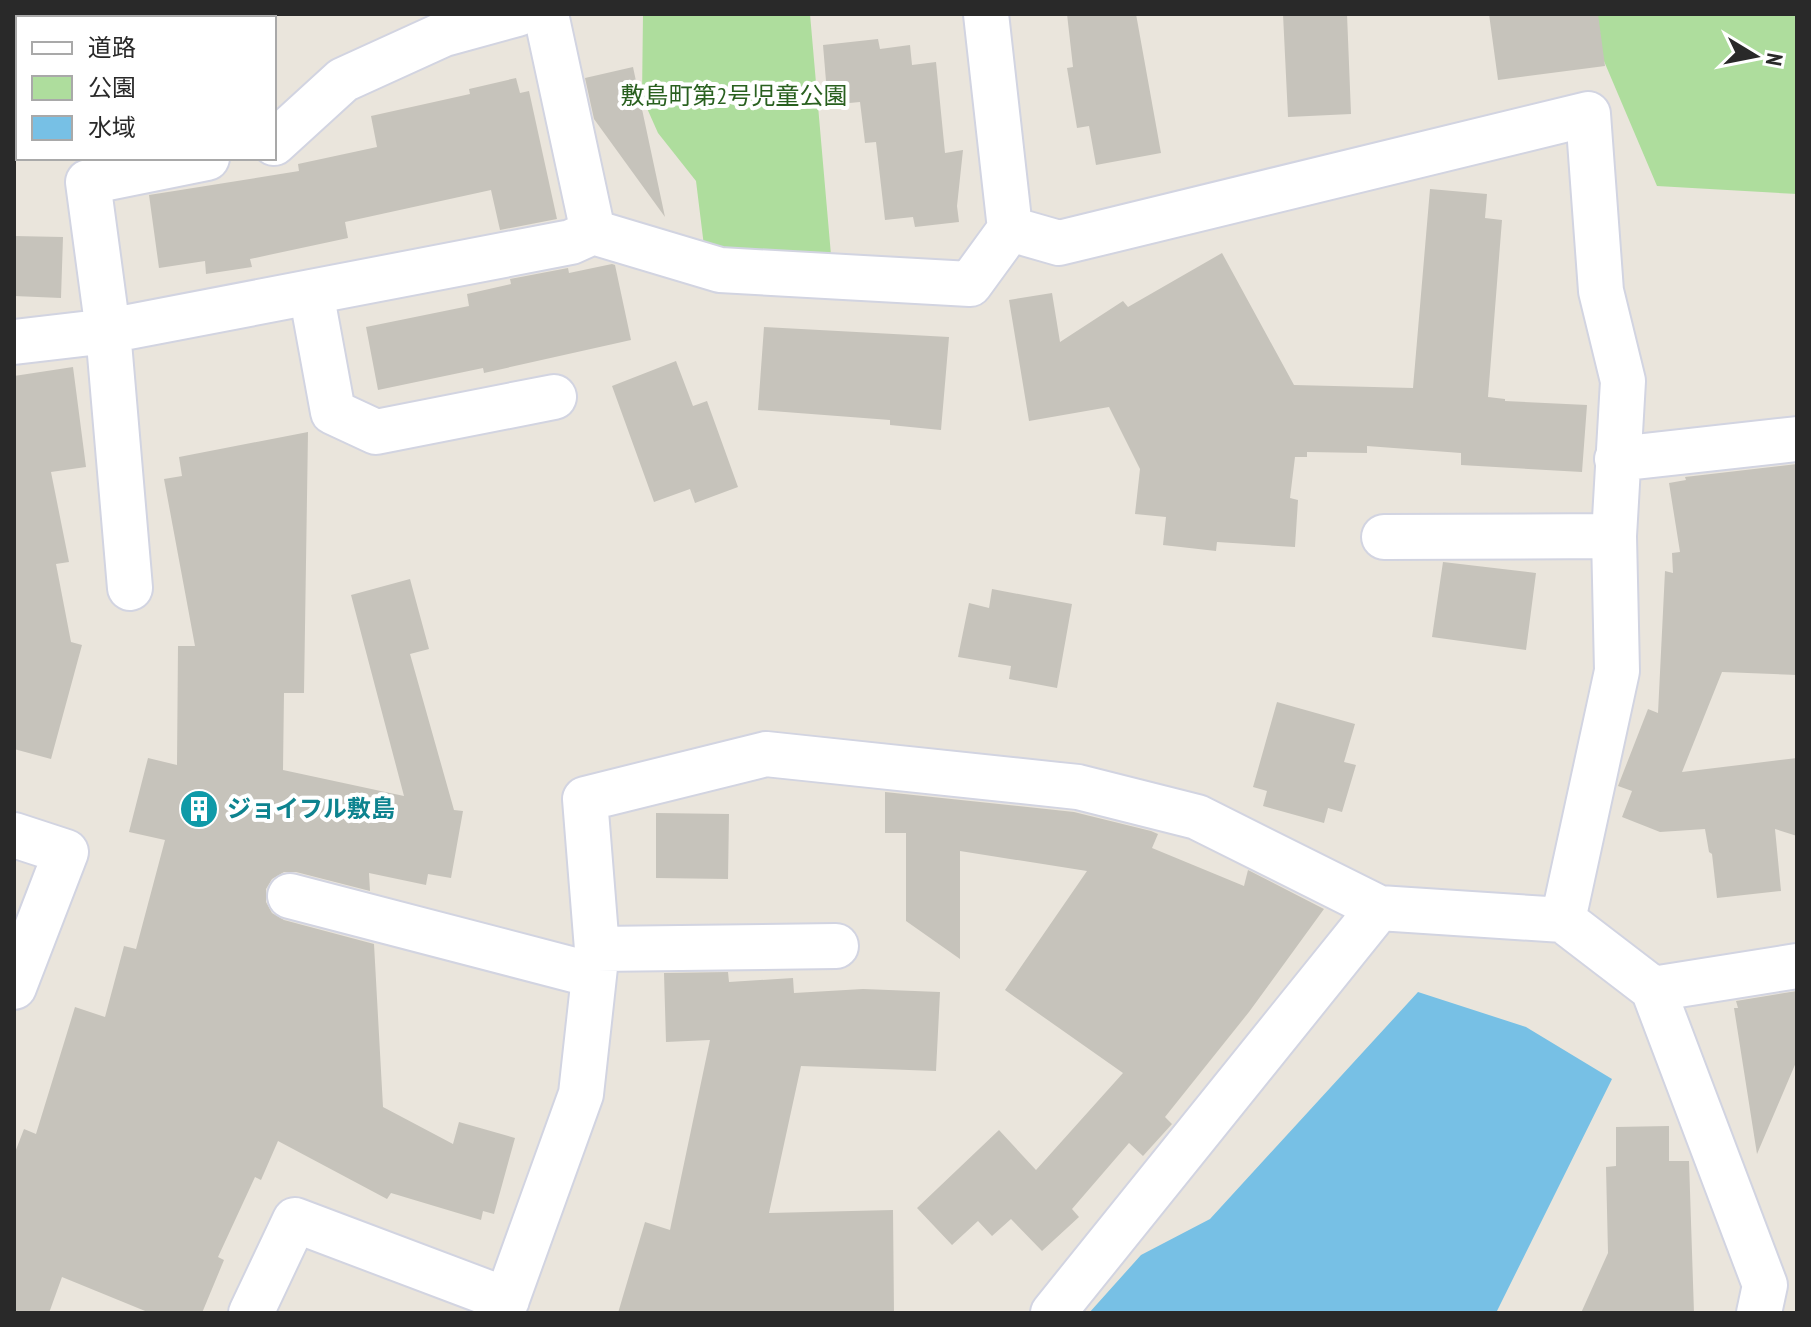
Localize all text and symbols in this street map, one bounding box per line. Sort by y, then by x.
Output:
legend [16,16,276,160]
north arrow [1715,16,1795,96]
text: 道路 [88,32,136,63]
text: N [1760,51,1790,68]
text: 公園 [88,72,136,103]
park label: 敷島町第2号児童公園 [621,80,847,111]
text: 水域 [88,112,136,143]
building icon: ジョイフル敷島 [178,788,220,830]
place label: ジョイフル敷島 [227,793,395,824]

